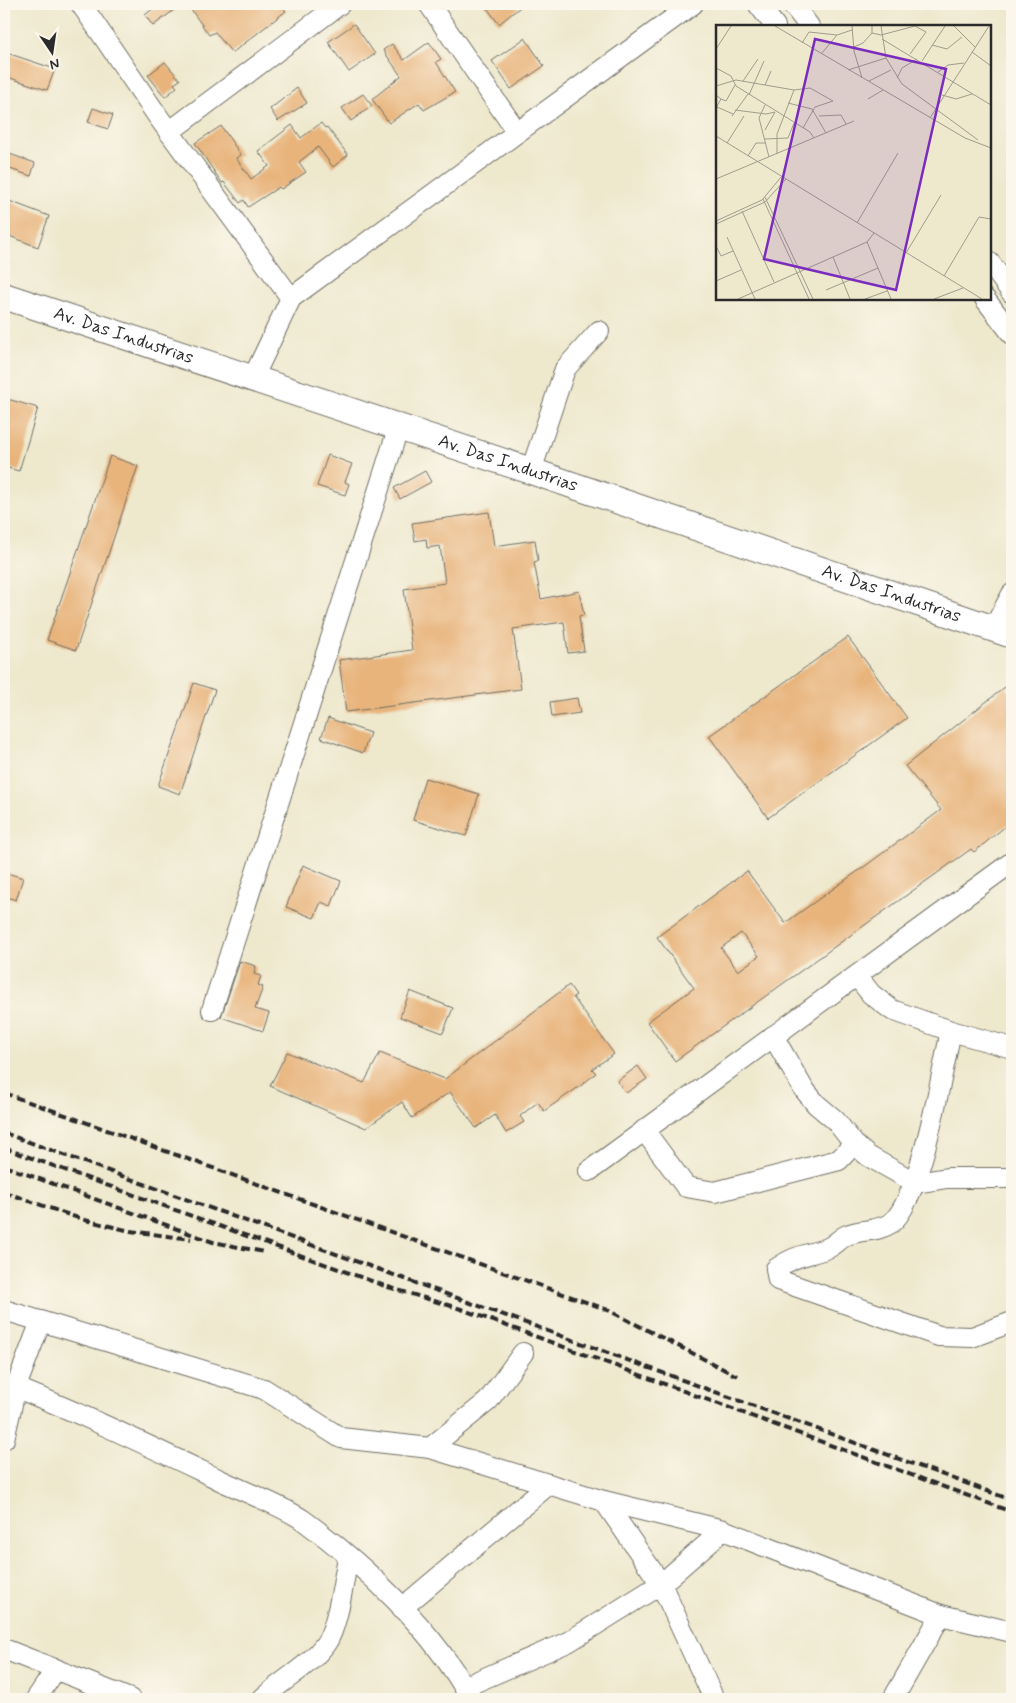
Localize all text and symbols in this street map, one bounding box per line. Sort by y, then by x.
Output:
inset map [716,25,991,300]
north arrow [28,28,78,78]
text: N [48,54,61,74]
street label: Av. Das Industrias [51,301,197,370]
street label: Av. Das Industrias [435,429,581,498]
street label: Av. Das Industrias [818,559,964,629]

